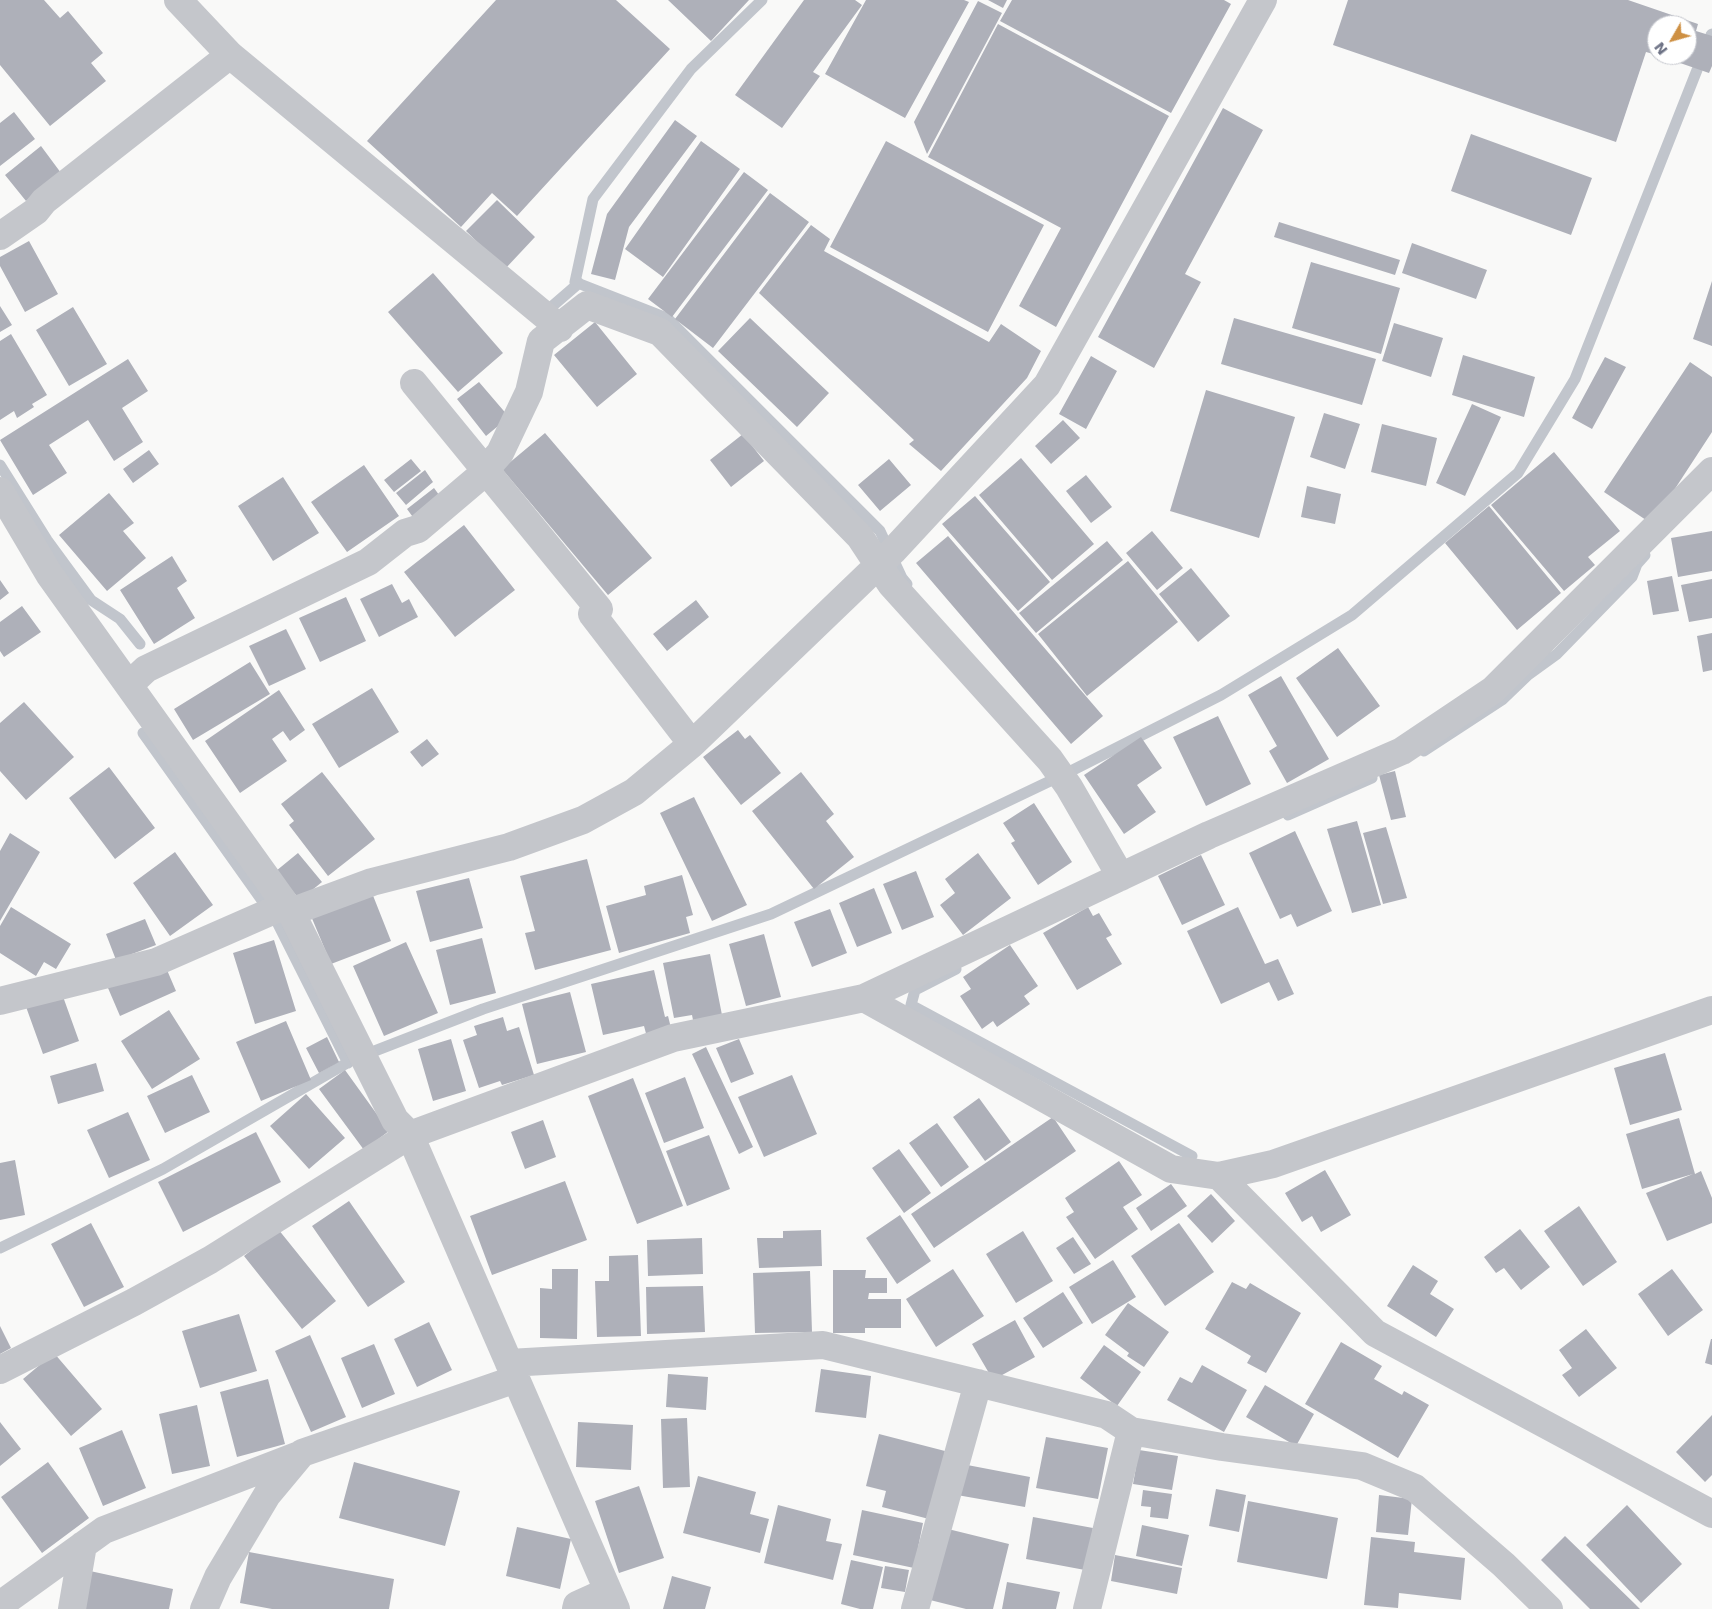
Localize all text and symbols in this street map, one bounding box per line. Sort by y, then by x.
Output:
north arrow [1647,15,1697,65]
text: N [1651,39,1671,58]

